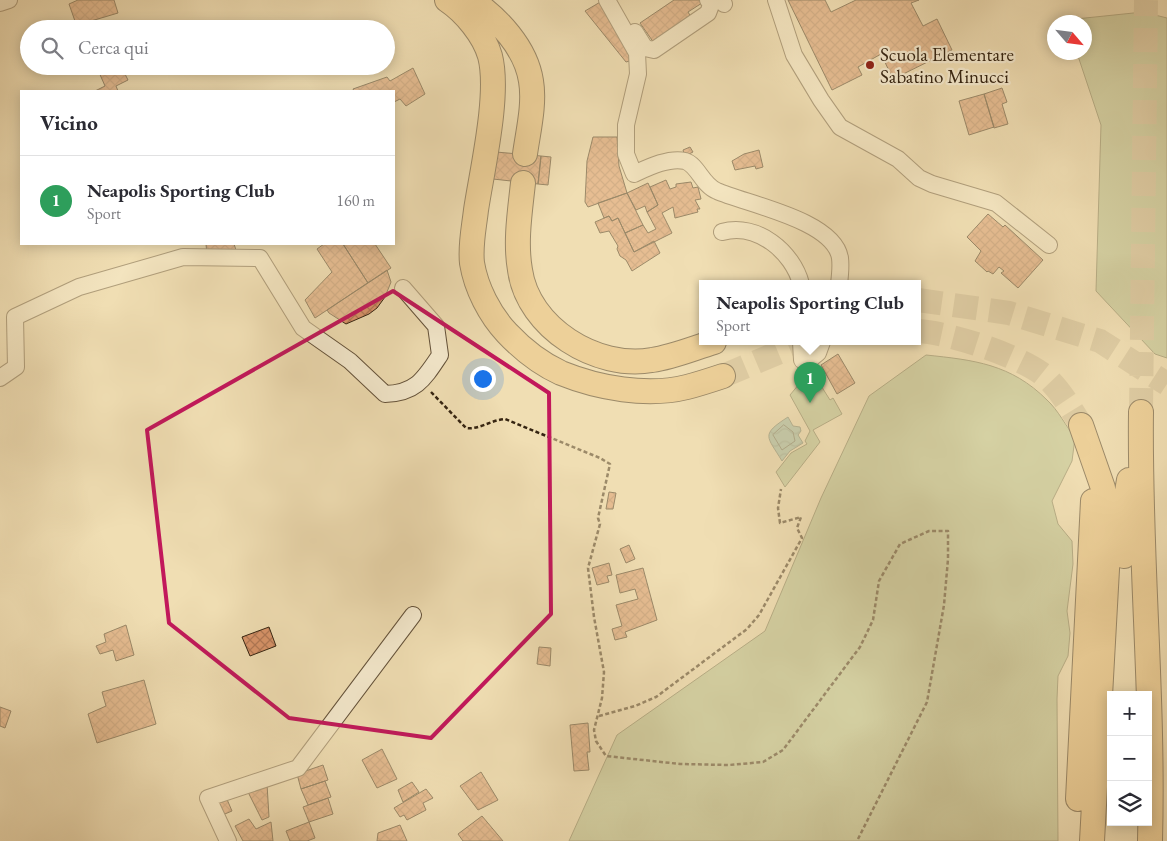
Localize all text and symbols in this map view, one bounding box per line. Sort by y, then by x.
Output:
north arrow [1047,15,1092,60]
search box [20,20,395,75]
icon: search [38,34,66,62]
text: Cerca qui [78,35,149,60]
place label: Scuola Elementare Sabatino Minucci [880,42,1014,89]
marker: Scuola Elementare Sabatino Minucci [864,59,876,71]
text: Vicino [40,109,98,136]
text: Neapolis Sporting Club [87,178,275,203]
text: 1 [52,190,60,211]
text: 160 m [336,190,375,211]
text: Sport [87,203,121,224]
popup [699,280,921,345]
text: Neapolis Sporting Club [716,290,904,315]
text: Sport [716,315,750,336]
pin: 1 [794,362,826,403]
your location [470,366,496,392]
map controls [1107,691,1152,826]
button: + [1107,691,1152,736]
button: − [1107,736,1152,781]
button: layers [1107,781,1152,826]

